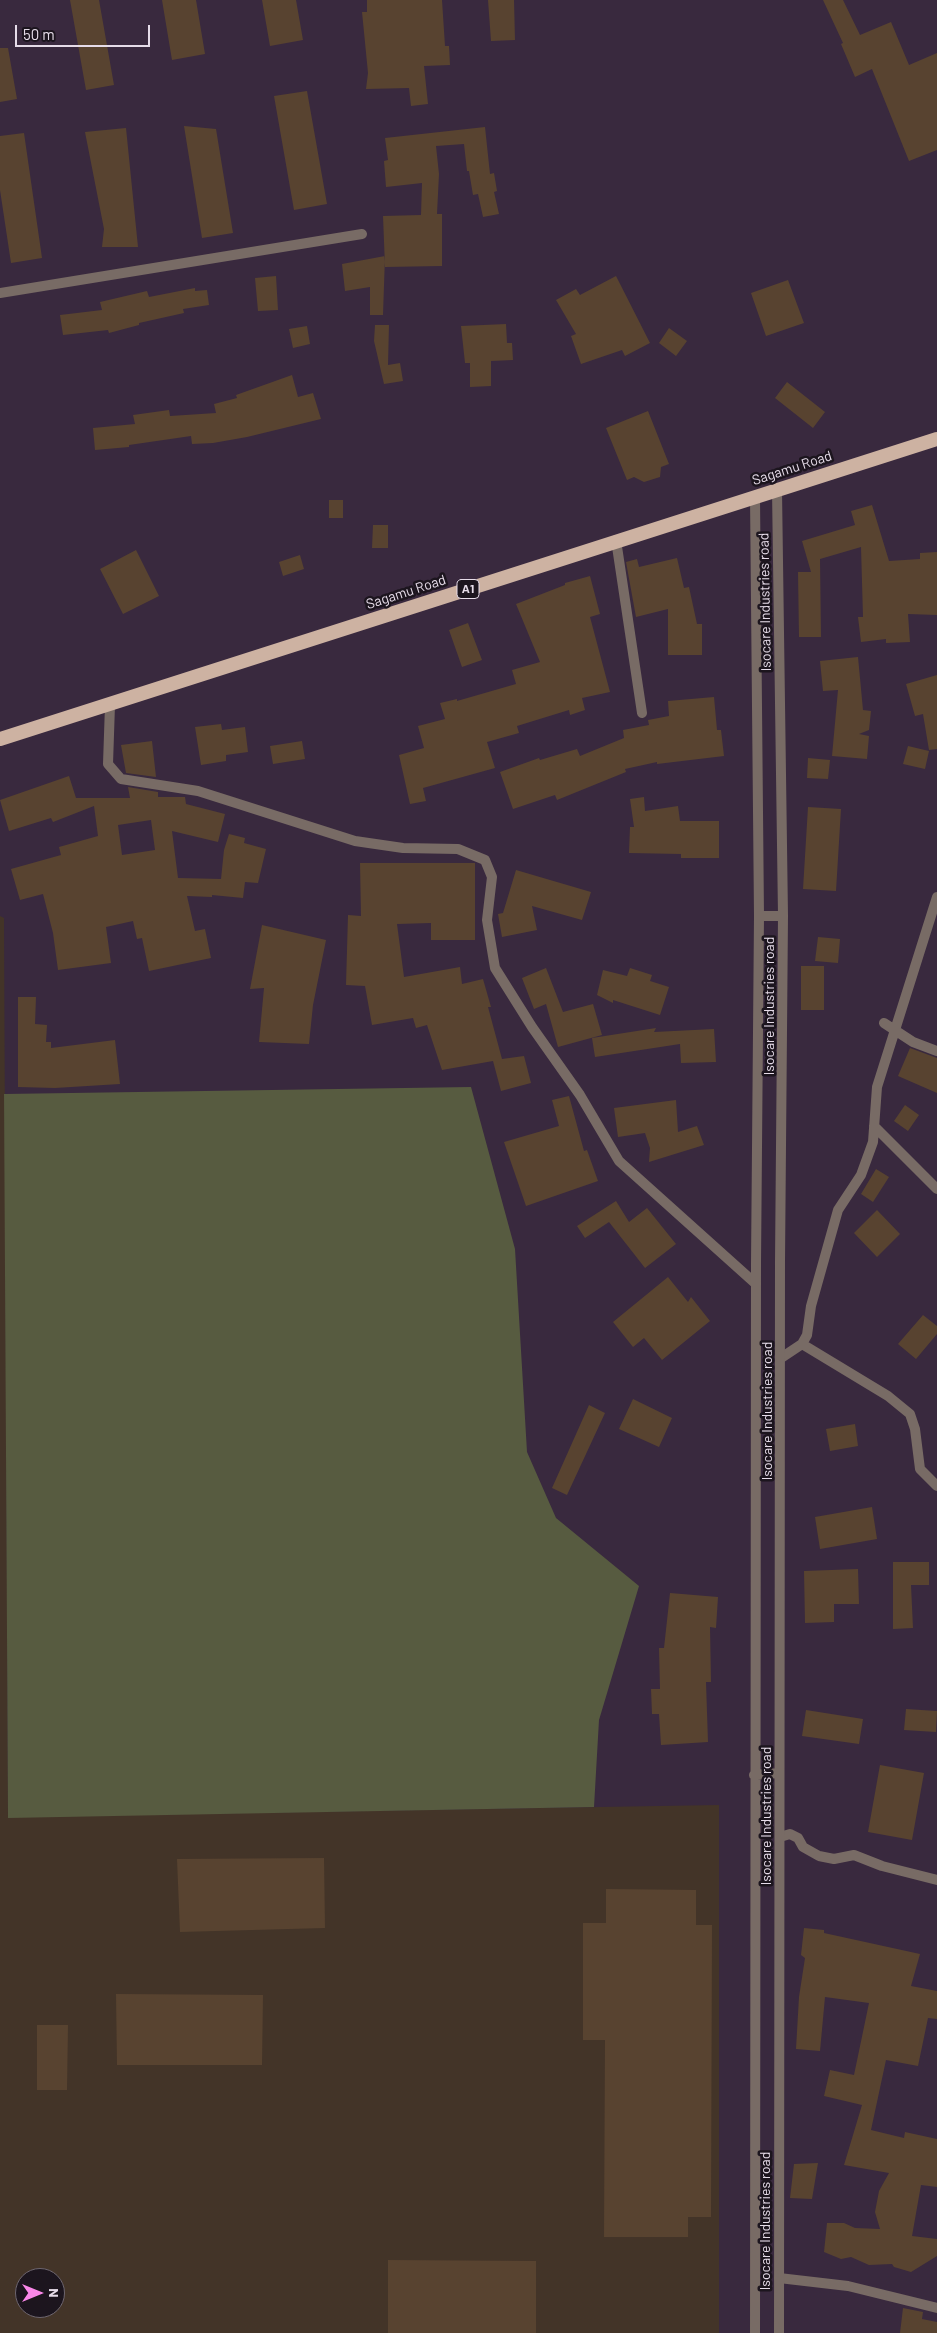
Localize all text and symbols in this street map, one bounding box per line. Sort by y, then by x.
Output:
scale bar [18,15,152,47]
text: 50 m [23,25,55,43]
street label: Sagamu Road [750,447,834,489]
street label: Isocare Industries road [755,532,775,672]
street label: Sagamu Road [364,571,448,613]
road number: A1 [457,580,479,598]
street label: Isocare Industries road [761,937,777,1075]
street label: Isocare Industries road [759,1342,775,1480]
street label: Isocare Industries road [758,1747,774,1885]
street label: Isocare Industries road [757,2152,773,2290]
north arrow [15,2268,65,2318]
text: N [46,2288,63,2298]

